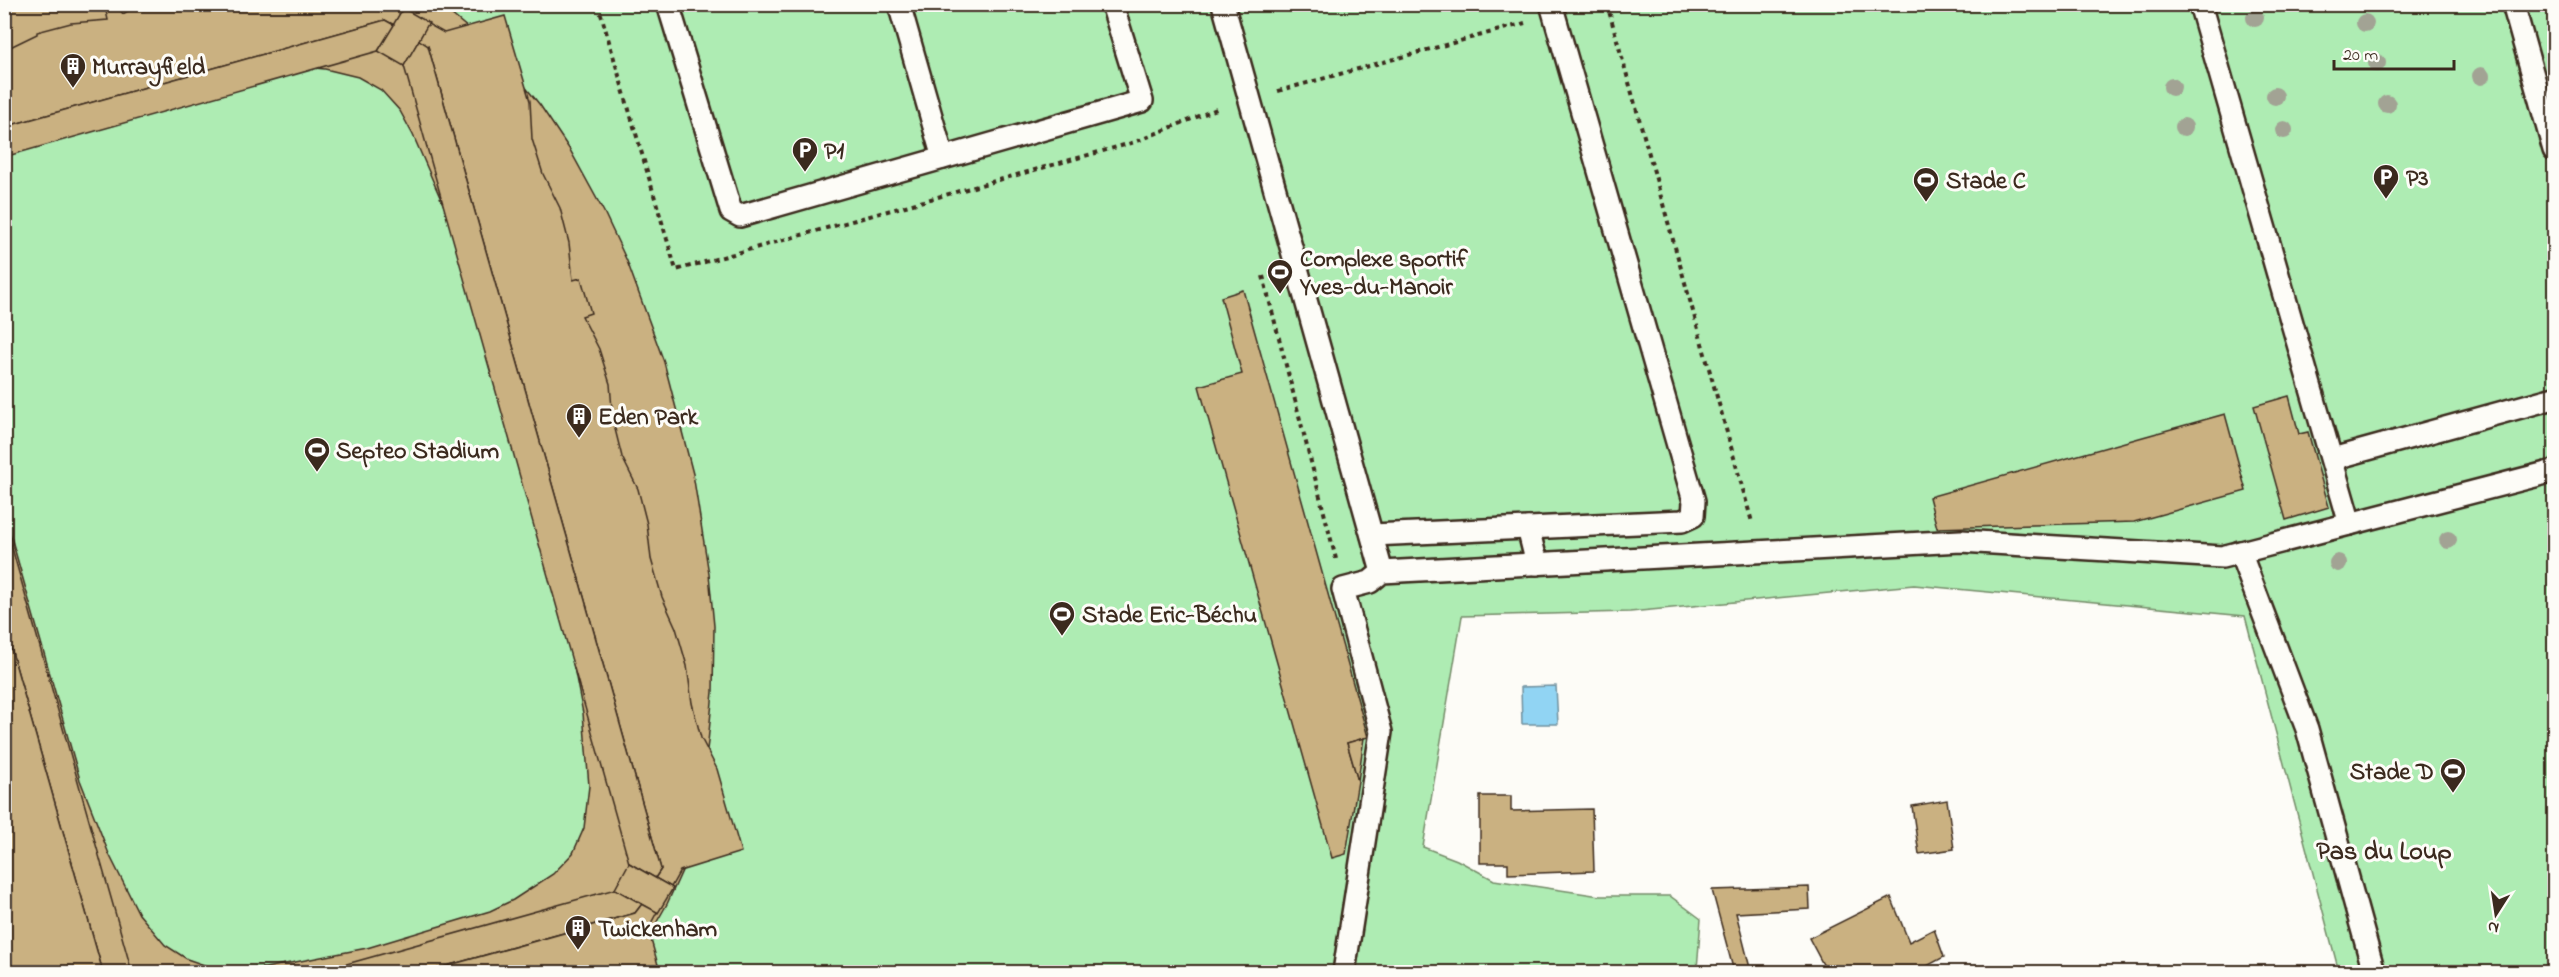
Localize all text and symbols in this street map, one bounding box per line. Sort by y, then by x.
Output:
scale bar [2334,33,2454,71]
text: 20 m [2343,43,2378,69]
building icon: Murrayfield [58,51,88,89]
place label: Murrayfield [92,51,206,87]
parking icon: P1 [790,135,820,173]
place label: P1 [824,135,844,170]
parking icon: P3 [2371,162,2401,200]
place label: P3 [2406,162,2428,197]
sports icon: Stade C [1911,165,1941,203]
place label: Stade C [1946,165,2026,200]
place label: Complexe sportif Yves-du-Manoir [1299,243,1468,306]
sports icon: Complexe sportif Yves-du-Manoir [1265,257,1295,295]
building icon: Eden Park [564,401,594,439]
place label: Eden Park [598,401,698,436]
sports icon: Septeo Stadium [302,435,332,473]
place label: Septeo Stadium [336,435,499,470]
sports icon: Stade Eric-Béchu [1047,599,1077,637]
place label: Stade Eric-Béchu [1082,599,1258,634]
place label: Stade D [2350,756,2434,791]
sports icon: Stade D [2438,756,2468,794]
district label: Pas du Loup [2316,834,2452,872]
north arrow [2466,884,2526,944]
building icon: Twickenham [563,913,593,951]
place label: Twickenham [598,913,717,948]
text: N [2485,914,2501,940]

